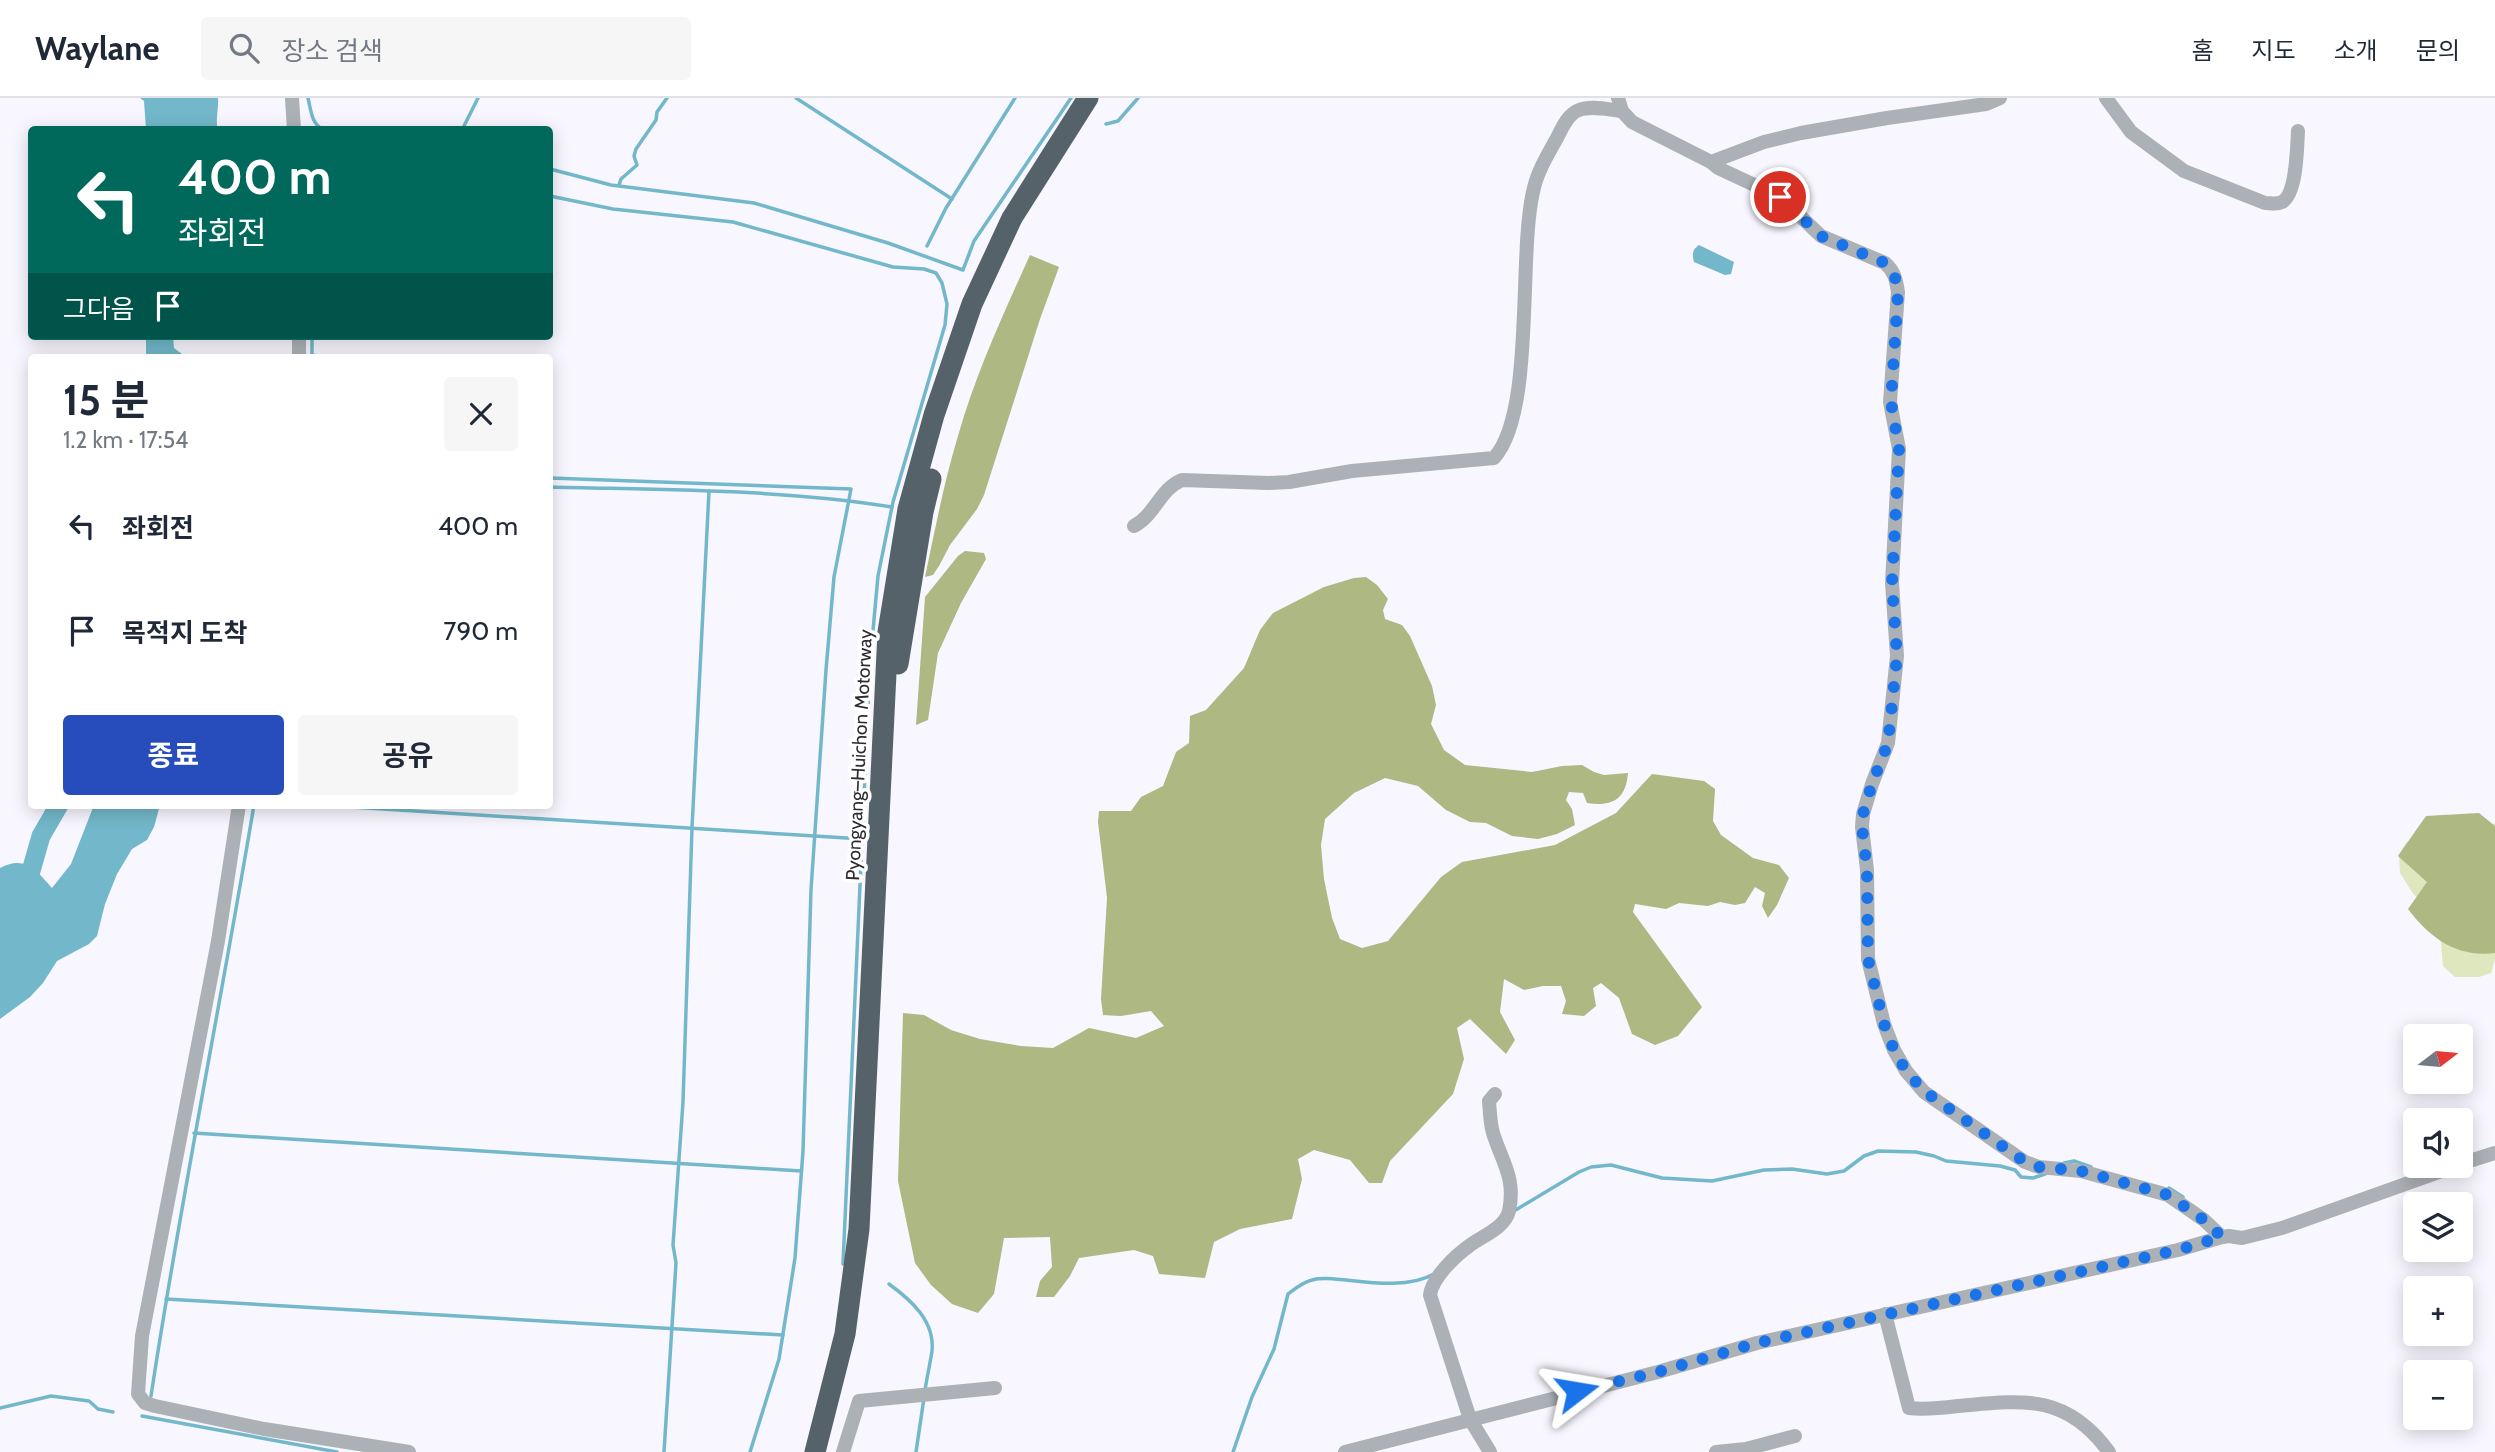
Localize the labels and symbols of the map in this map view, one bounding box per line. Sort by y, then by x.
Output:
pin [1750,167,1810,227]
street label: Pyongyang–Huichon Motorway [841,628,877,881]
north arrow [2403,1024,2473,1094]
position arrow [1540,1354,1614,1428]

